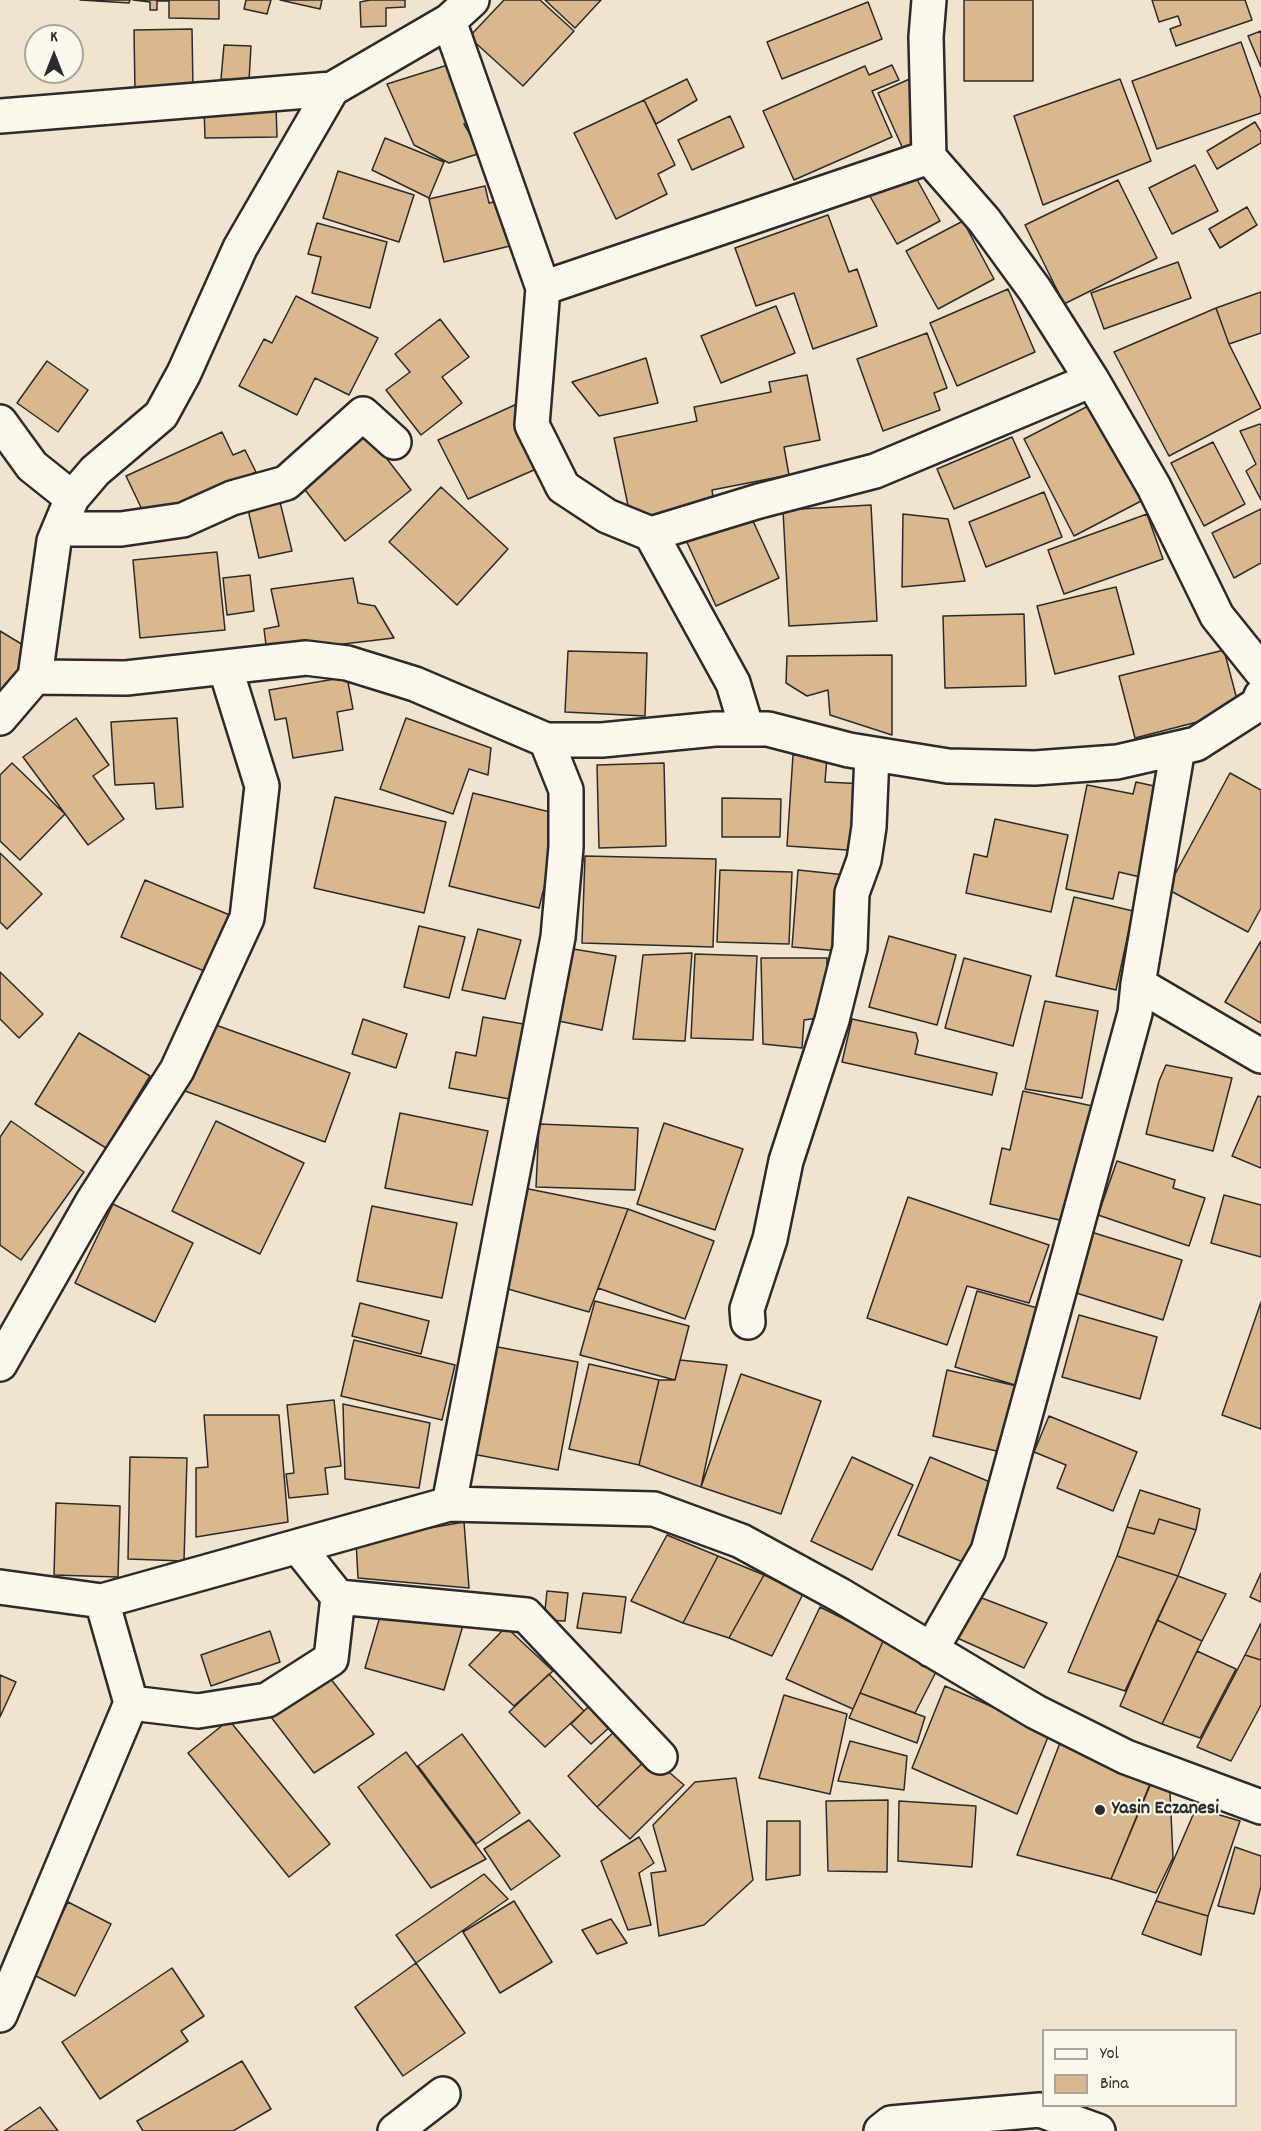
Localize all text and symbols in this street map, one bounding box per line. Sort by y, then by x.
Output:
north arrow [24,24,84,84]
text: K [50,26,58,49]
place label: Yasin Eczanesi [1112,1798,1219,1822]
marker: Yasin Eczanesi [1093,1803,1107,1817]
legend [1042,2029,1237,2107]
text: Yol [1100,2042,1119,2067]
text: Bina [1100,2072,1129,2097]

